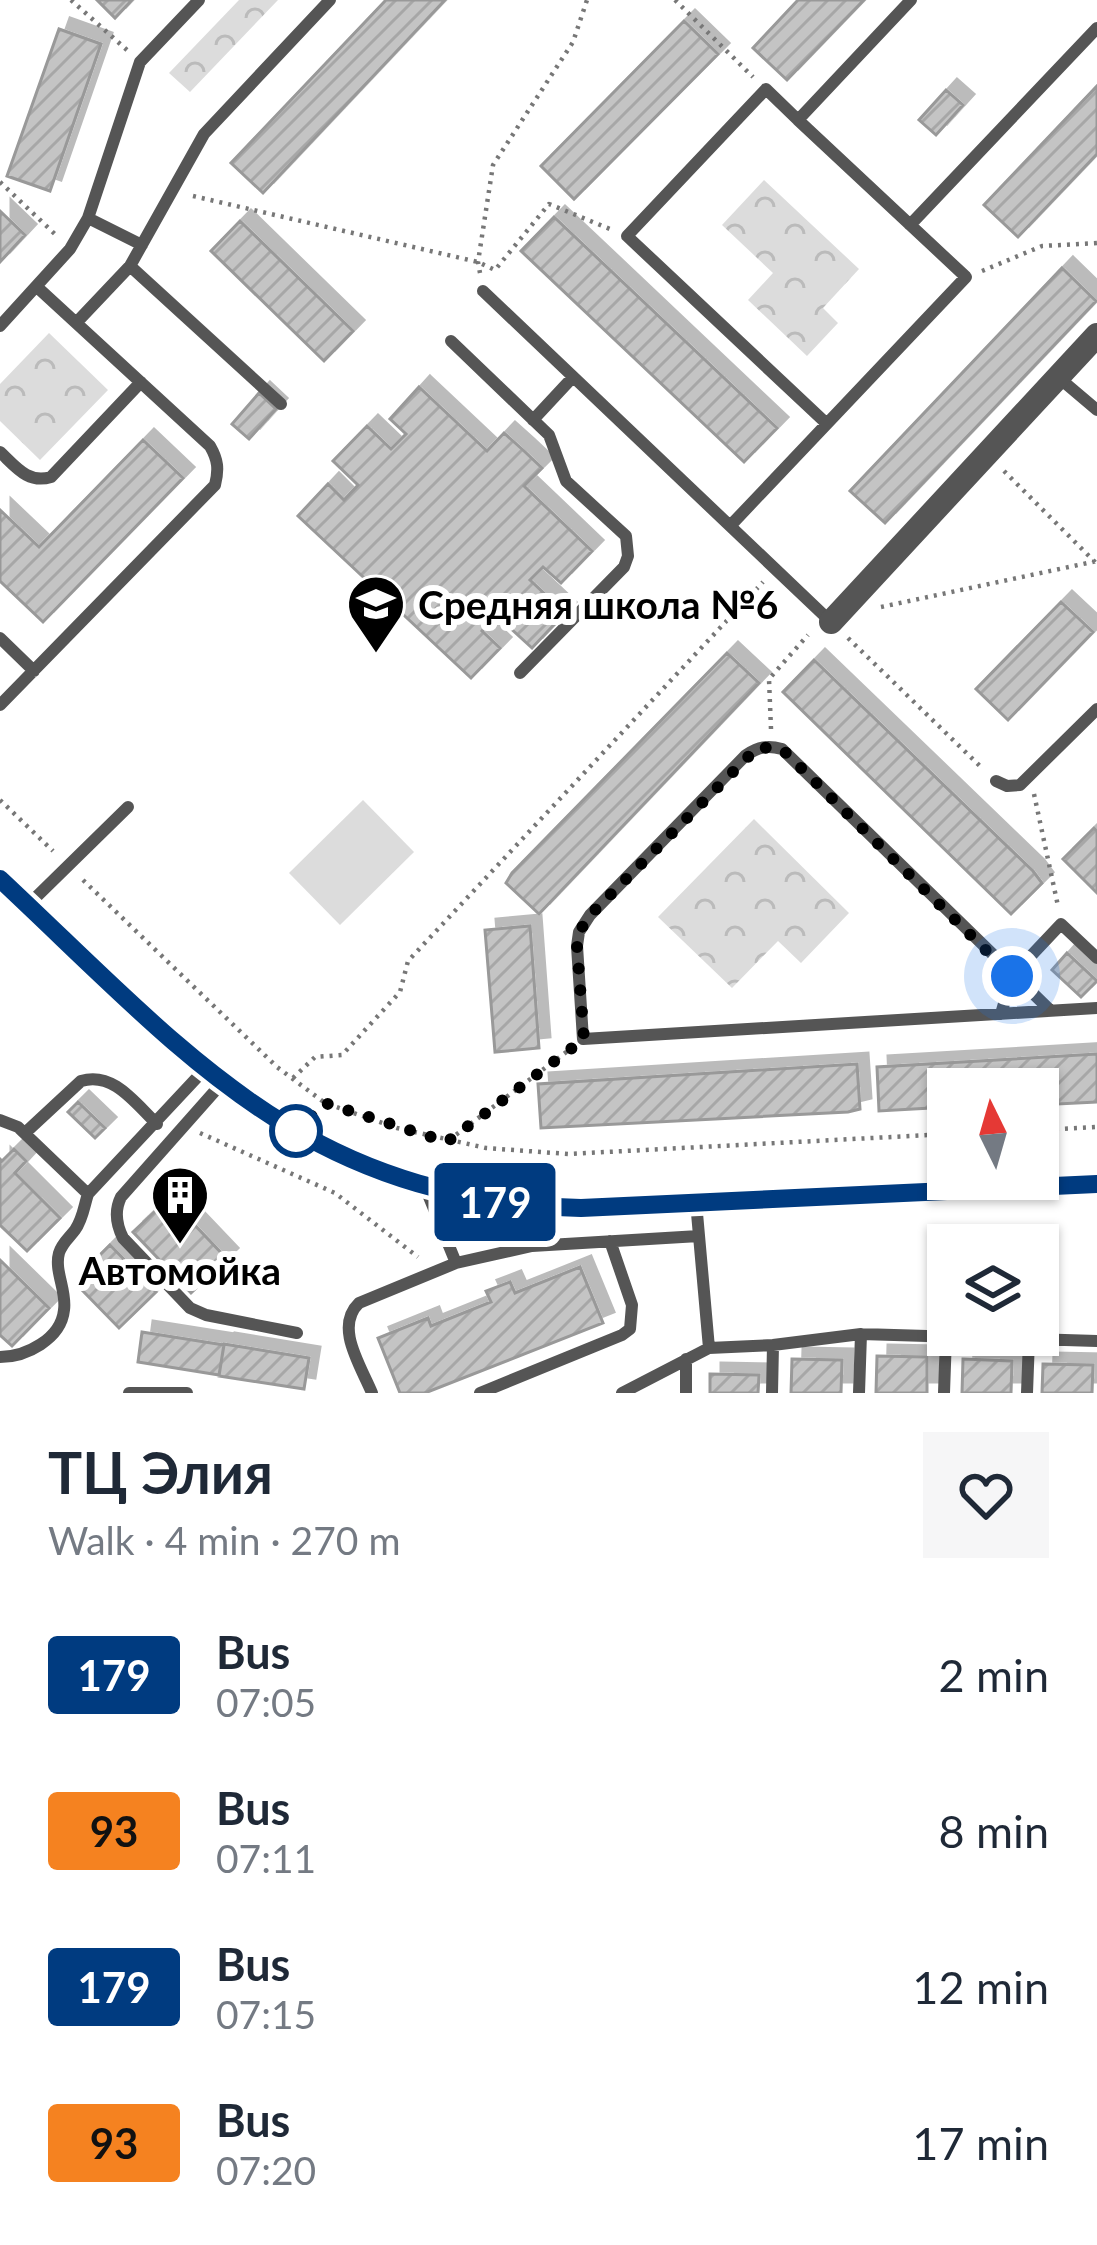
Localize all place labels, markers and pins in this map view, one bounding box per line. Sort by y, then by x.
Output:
school or university icon: Средняя школа №6 [345,573,407,655]
place label: Средняя школа №6 [418,581,778,627]
unlabelled marker [271,1106,321,1156]
building icon: Автомойка [149,1164,211,1246]
place label: Автомойка [78,1247,281,1293]

